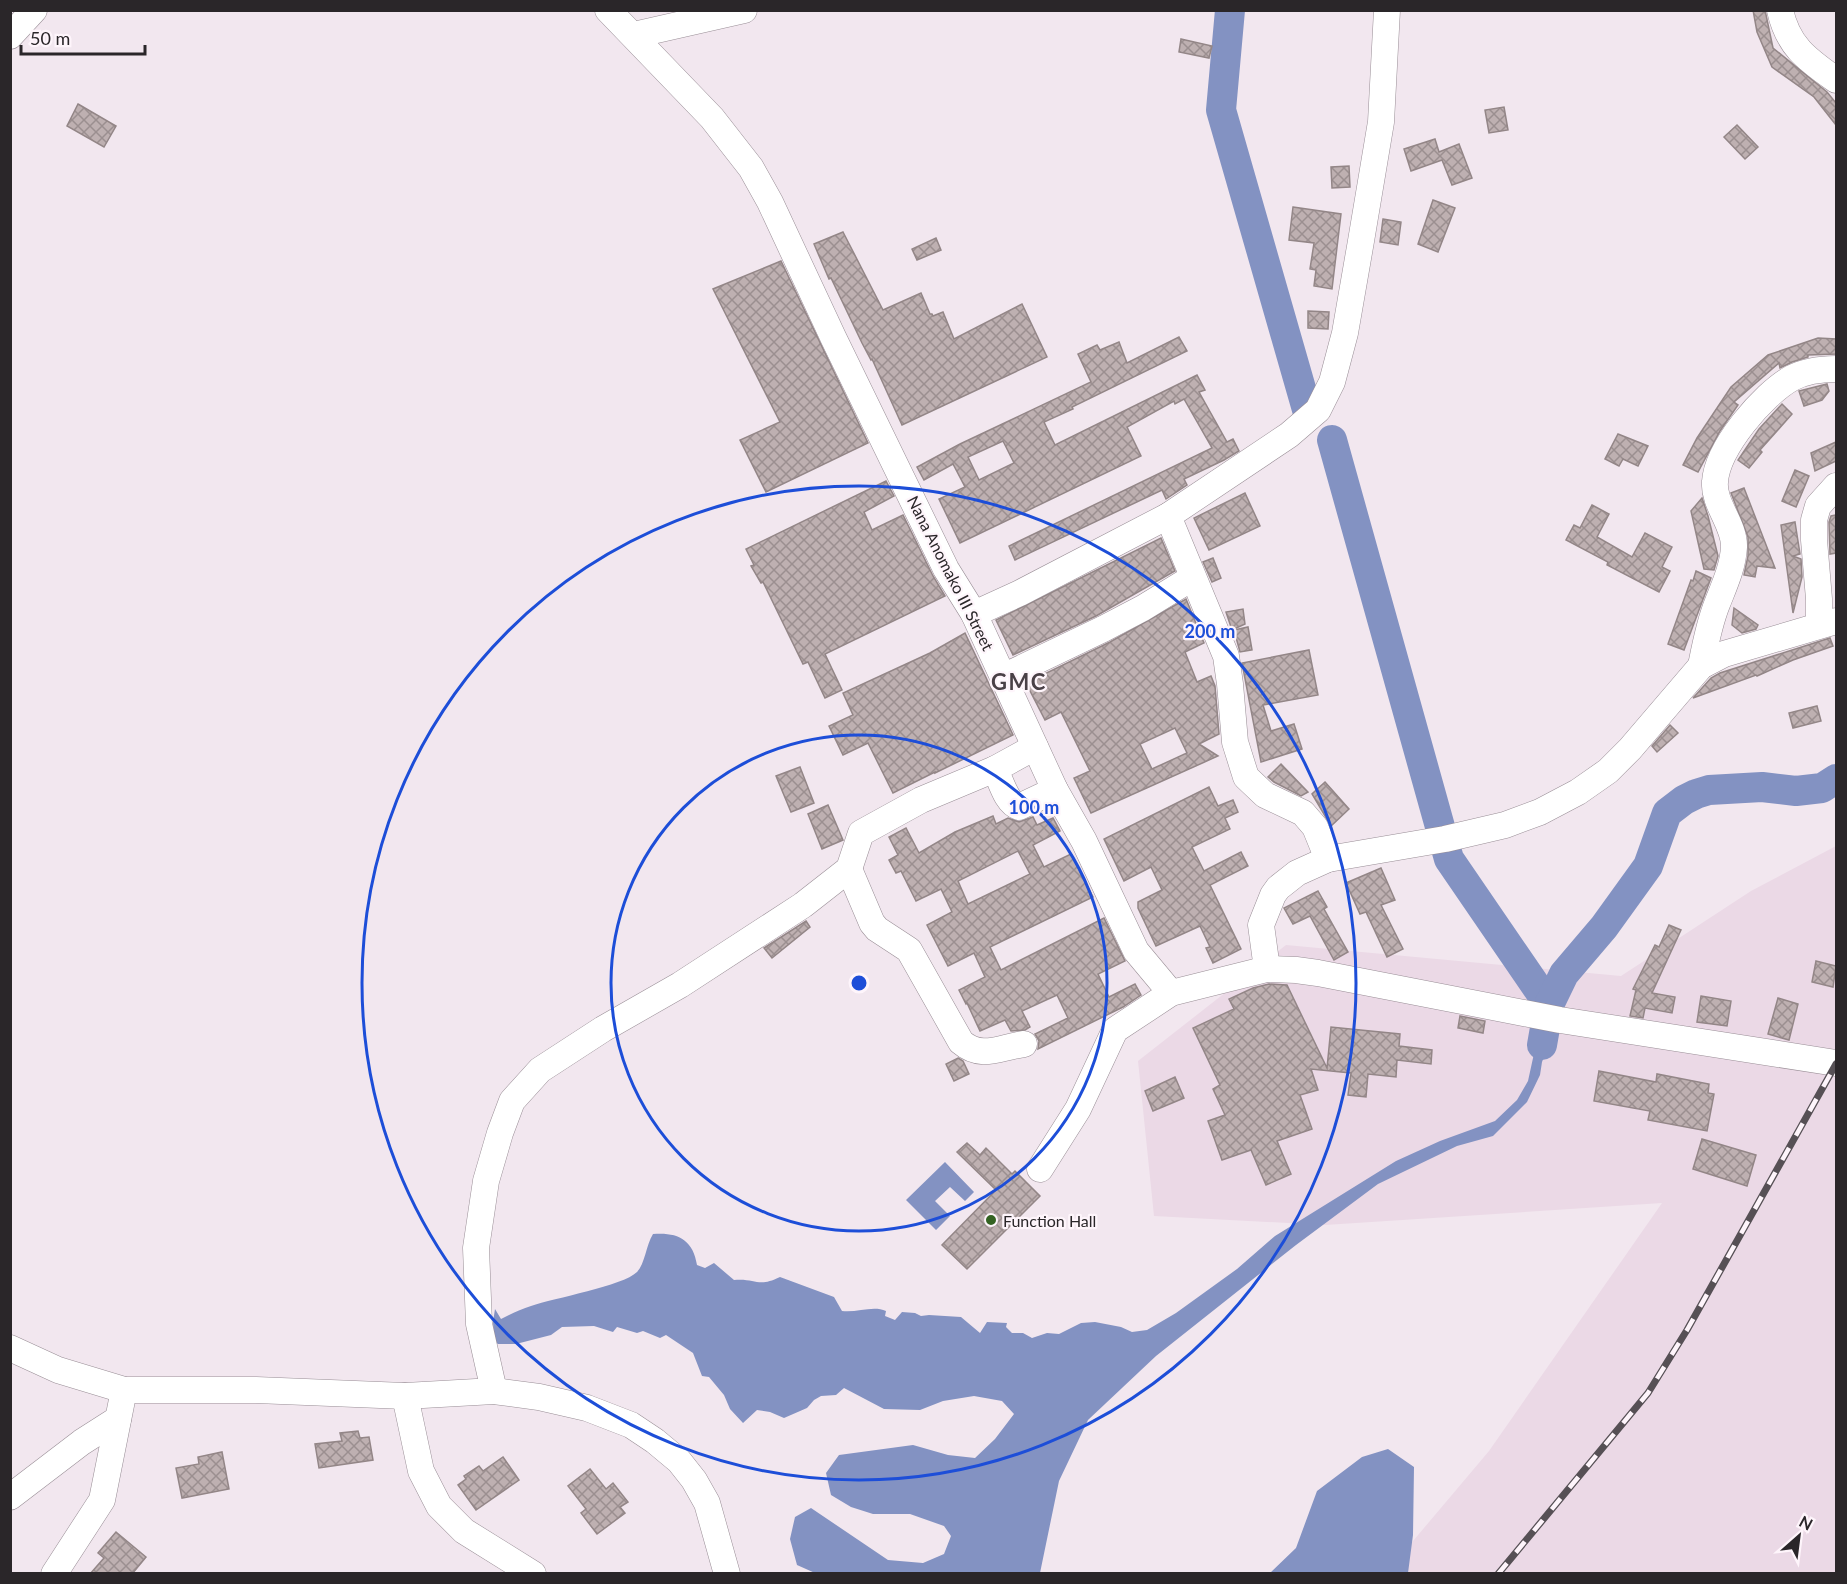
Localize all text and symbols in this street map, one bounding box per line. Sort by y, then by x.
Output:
scale bar [21,18,146,56]
text: 50 m [30,27,70,49]
street label: Nana Anomako III Street [904,493,998,654]
text: 200 m [1185,620,1235,642]
district label: GMC [991,668,1047,695]
text: 100 m [1009,796,1059,818]
centre of rings [849,973,869,993]
place label: Function Hall [1003,1211,1096,1230]
marker: Function Hall [984,1213,998,1227]
north arrow [1769,1506,1829,1566]
text: N [1796,1511,1816,1534]

